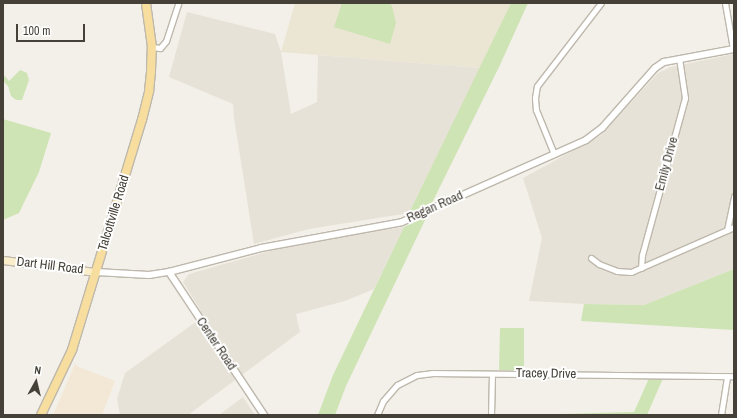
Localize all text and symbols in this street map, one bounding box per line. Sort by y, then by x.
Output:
scale bar [18,16,87,42]
text: 100 m [23,23,50,39]
street label: Emily Drive [652,135,682,193]
street label: Talcottville Road [95,173,133,253]
street label: Regan Road [404,188,466,226]
street label: Dart Hill Road [16,254,84,278]
street label: Center Road [193,315,239,373]
north arrow [16,362,56,402]
text: N [33,363,42,378]
street label: Tracey Drive [516,366,576,382]

